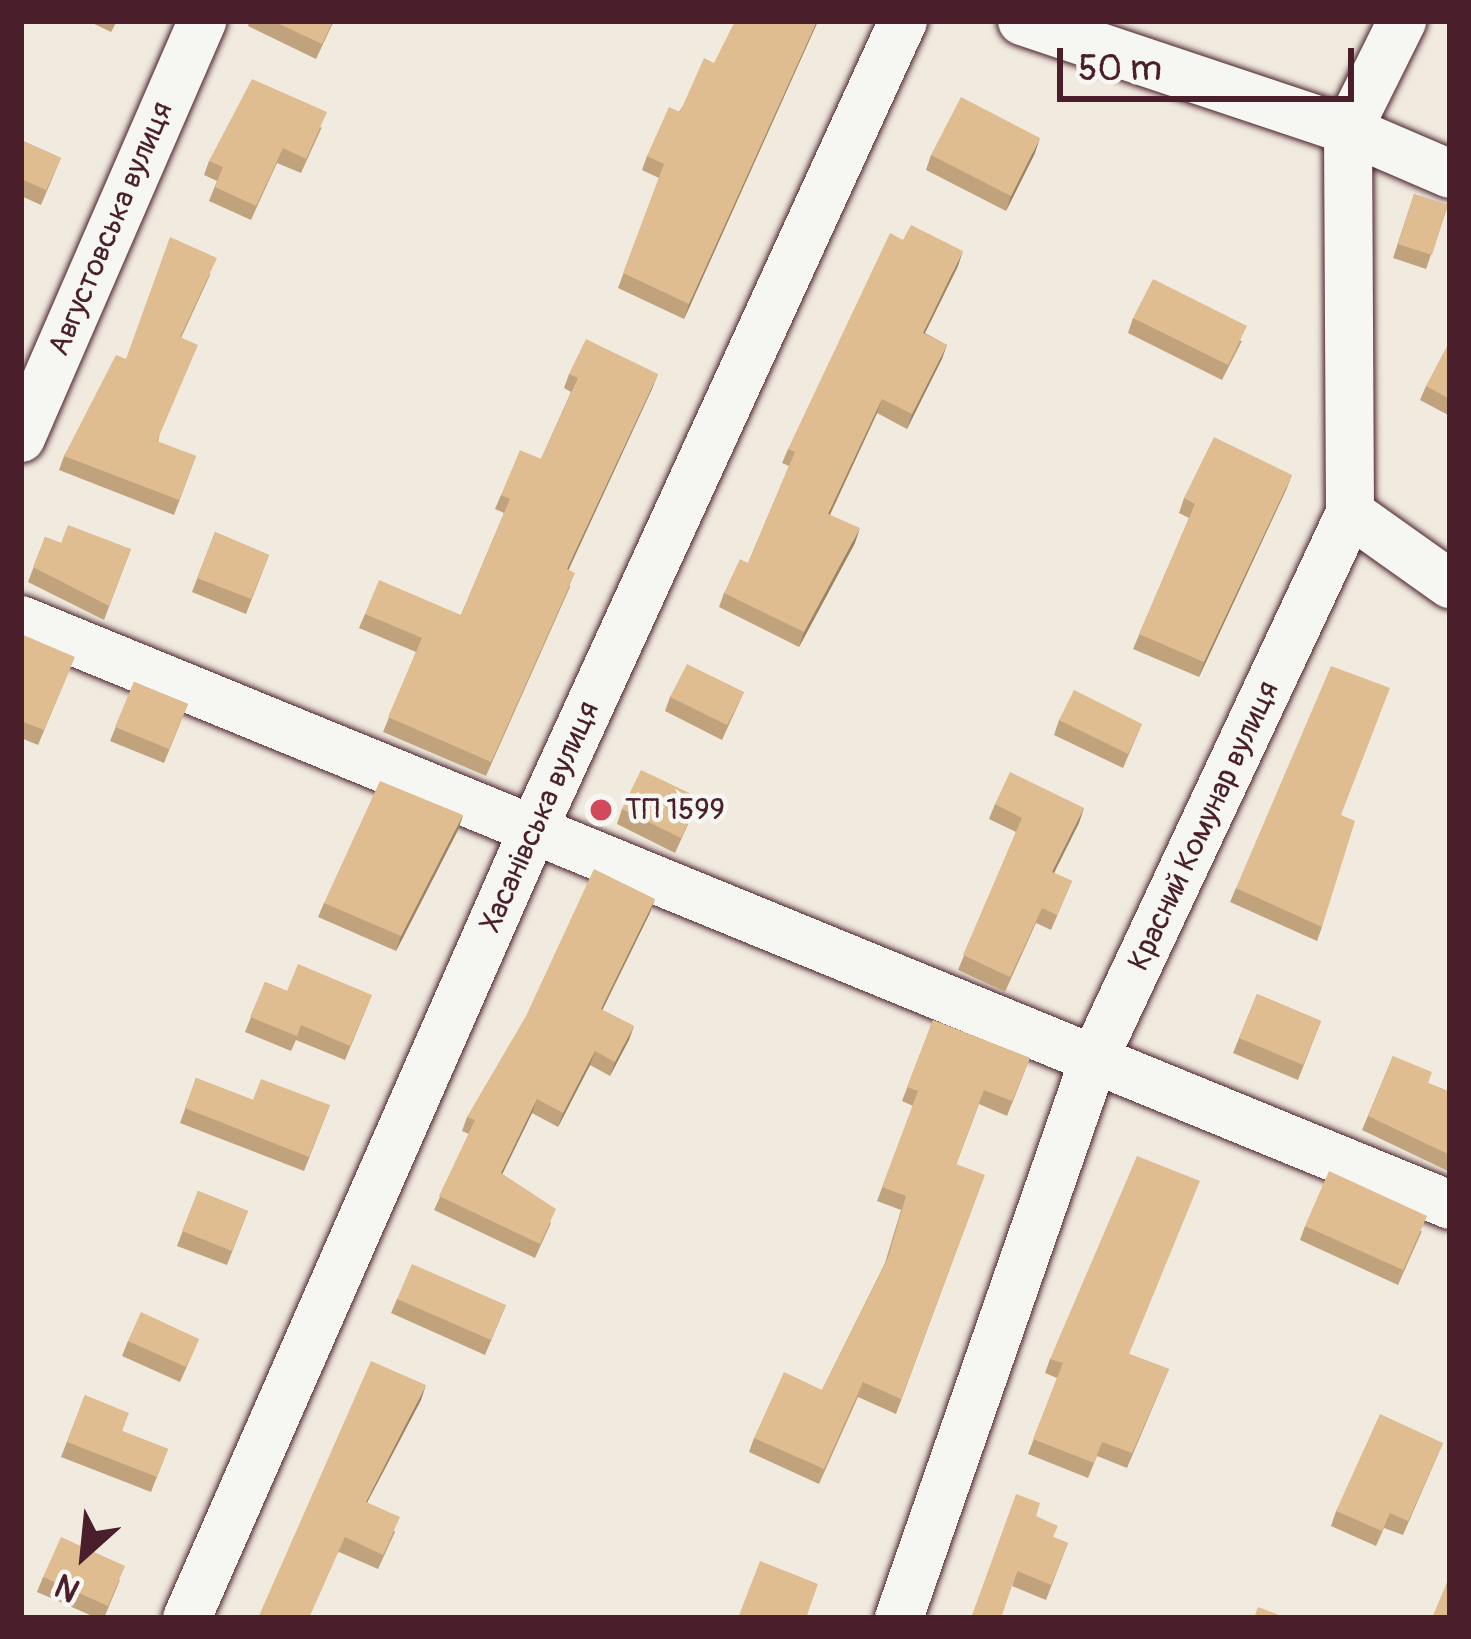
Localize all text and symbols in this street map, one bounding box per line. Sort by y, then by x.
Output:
scale bar [1063,24,1360,98]
text: 50 m [1078,46,1162,91]
street label: Августовська вулиця [41,97,181,361]
street label: Красний Комунар вулиця [1121,676,1287,976]
street label: Хасанівська вулиця [473,696,607,938]
place label: ТП 1599 [625,792,725,828]
marker: ТП 1599 [588,797,614,823]
north arrow [24,1495,144,1615]
text: N [48,1564,87,1611]

